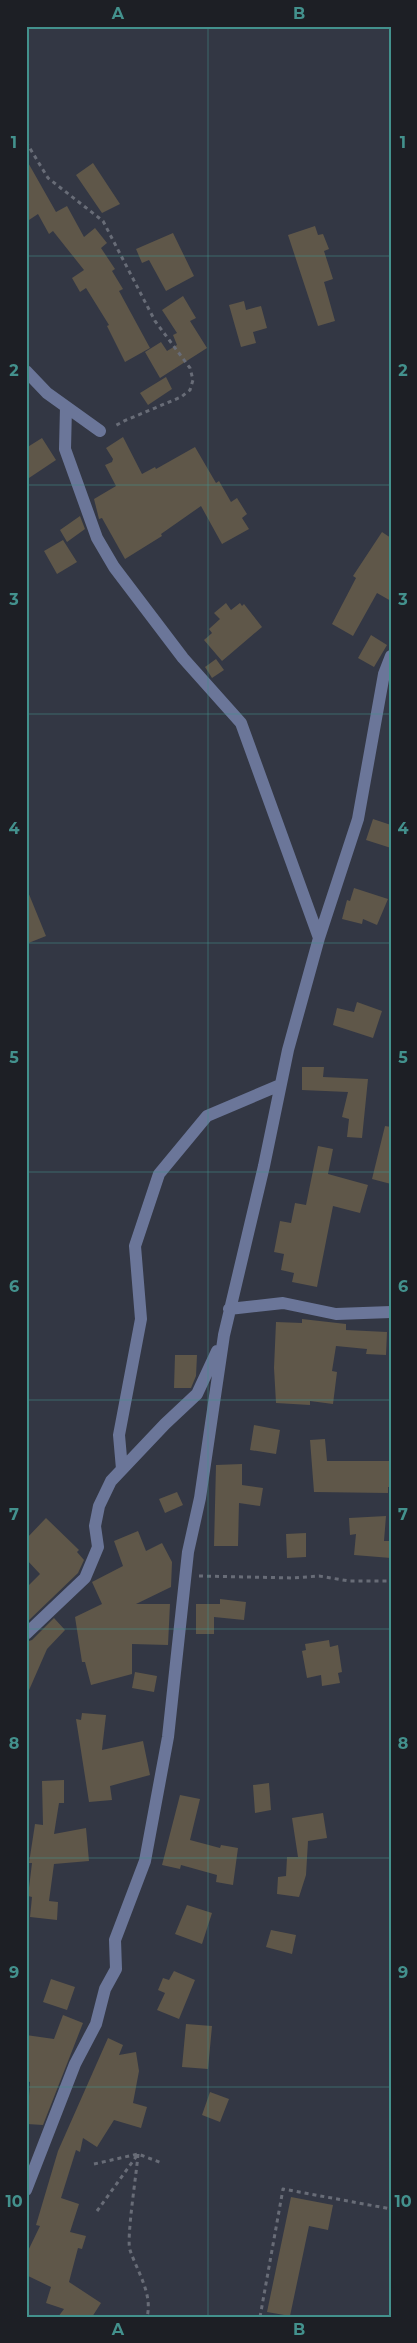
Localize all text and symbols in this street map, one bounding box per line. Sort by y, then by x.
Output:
text: A [111,4,125,23]
text: B [293,4,305,23]
text: 1 [11,133,17,152]
text: 1 [400,133,406,152]
text: 2 [9,361,19,380]
text: 2 [398,361,408,380]
text: 3 [8,590,19,609]
text: 3 [397,590,408,609]
text: 4 [8,819,20,838]
text: 4 [397,819,409,838]
text: 5 [9,1048,19,1067]
text: 5 [398,1048,408,1067]
text: 6 [9,1277,19,1296]
text: 6 [398,1277,408,1296]
text: 7 [9,1505,19,1524]
text: 7 [398,1505,408,1524]
text: 8 [9,1734,19,1753]
text: 8 [398,1734,408,1753]
text: 9 [9,1963,19,1982]
text: 9 [398,1963,408,1982]
text: 10 [5,2192,23,2211]
text: 10 [394,2192,412,2211]
text: A [111,2320,125,2339]
text: B [293,2320,305,2339]

